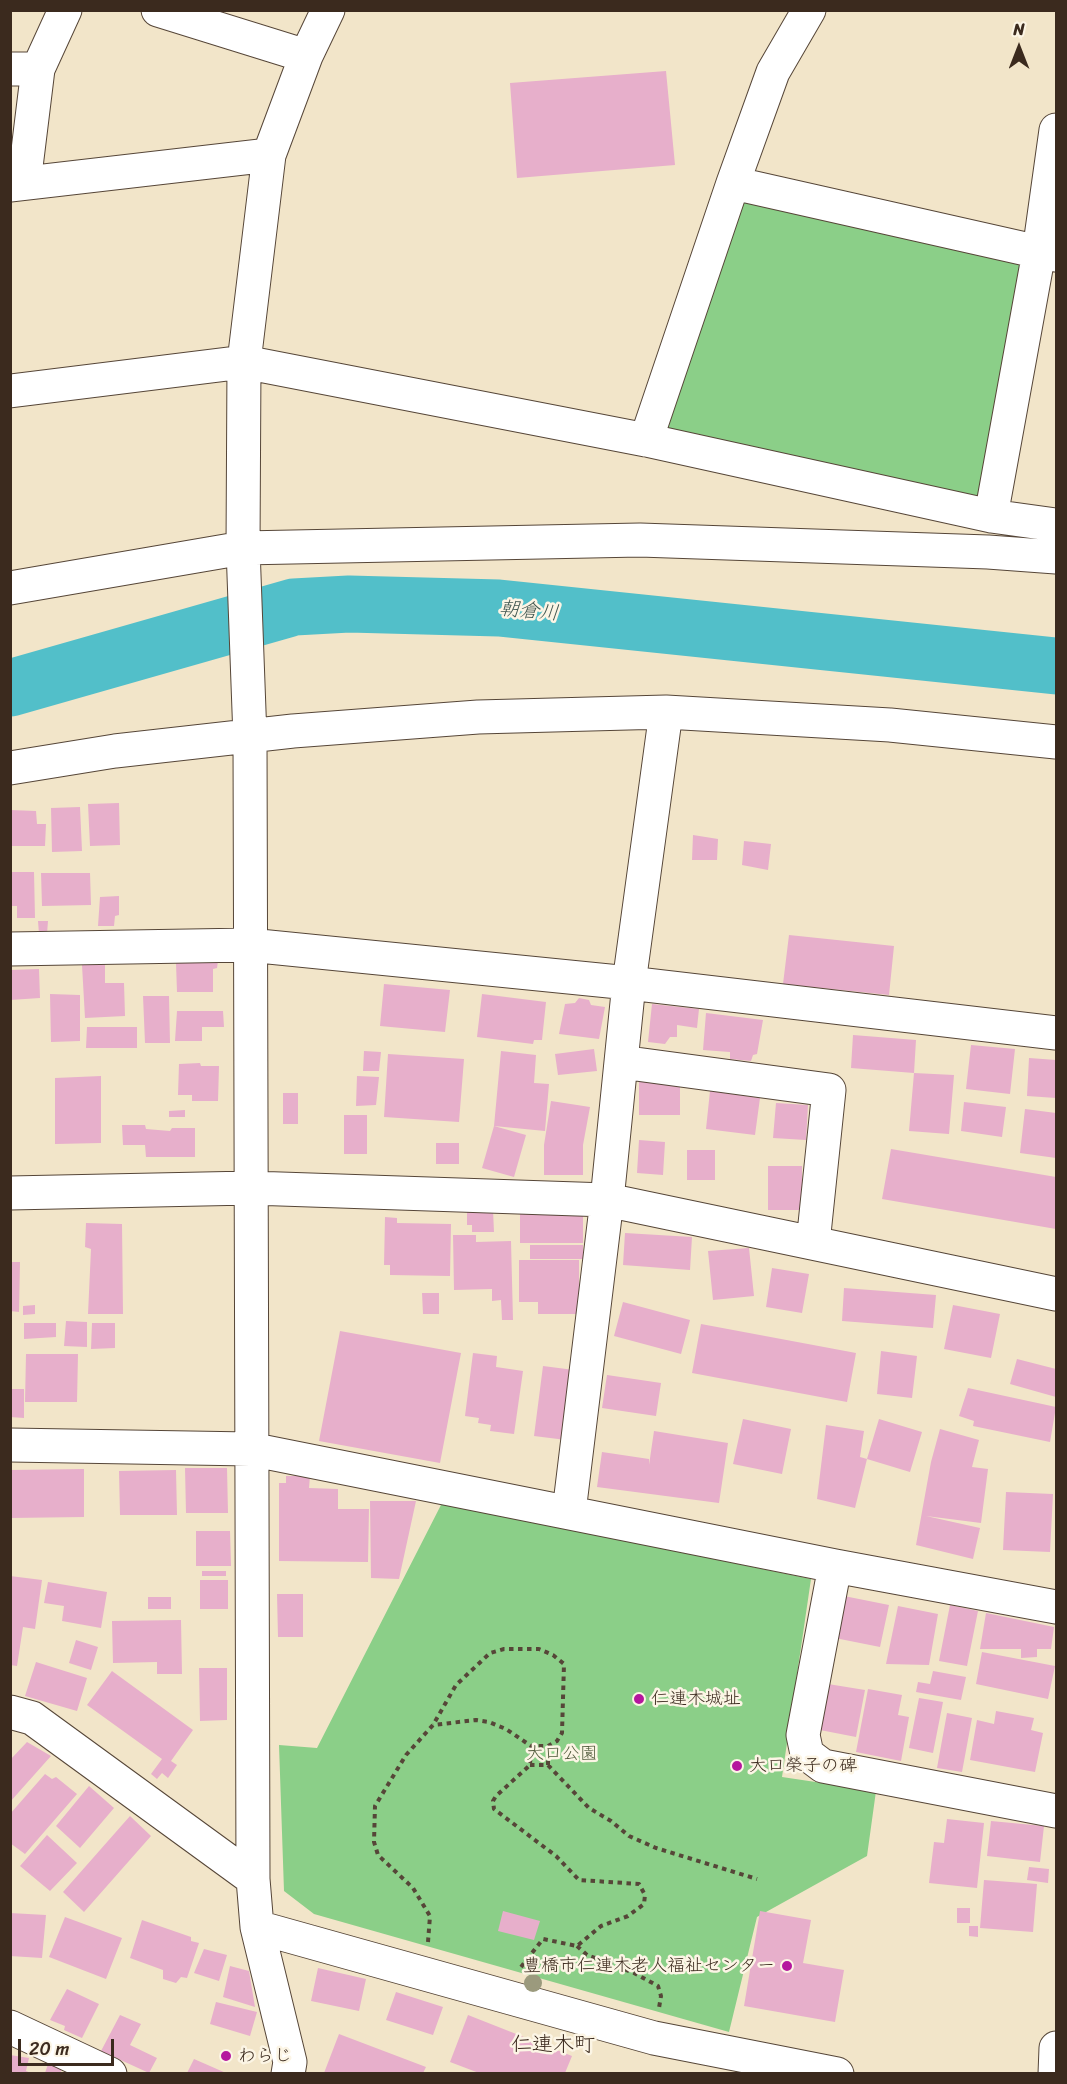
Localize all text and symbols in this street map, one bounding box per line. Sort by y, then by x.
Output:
text: N [1013,15,1025,44]
north arrow [989,18,1049,78]
water label: 朝倉川 [498,597,560,627]
place label: 仁連木城址 [651,1688,741,1710]
marker: 仁連木城址 [632,1692,646,1706]
park label: 大口公園 [526,1743,598,1765]
place label: 大口榮子の碑 [749,1755,857,1777]
marker: 大口榮子の碑 [730,1759,744,1773]
place label: 豊橋市仁連木老人福祉センター [523,1955,775,1977]
marker: 豊橋市仁連木老人福祉センター [780,1959,794,1973]
scale bar [21,2027,117,2065]
text: 20 m [29,2033,69,2065]
district label: 仁連木町 [511,2033,595,2059]
place label: わらじ [238,2045,292,2067]
marker: わらじ [219,2049,233,2063]

